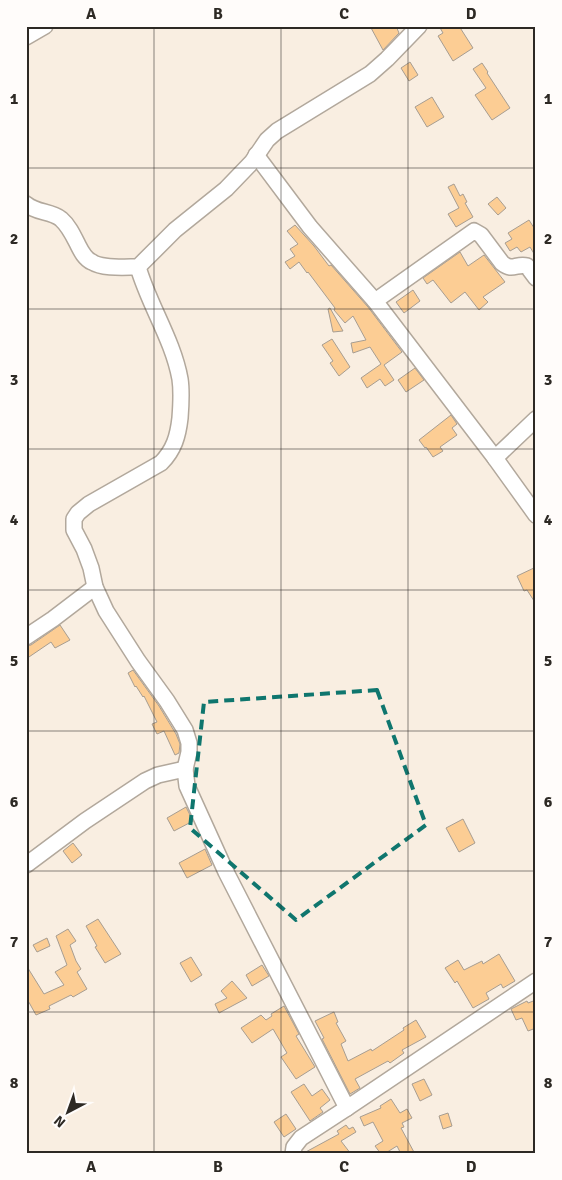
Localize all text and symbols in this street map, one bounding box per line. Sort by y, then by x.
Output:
text: A [86,4,97,24]
text: B [213,4,223,24]
text: C [339,4,349,24]
text: D [466,4,477,24]
text: 1 [10,89,19,109]
text: 1 [544,89,553,109]
text: 2 [10,229,18,249]
text: 2 [544,229,552,249]
text: 3 [10,370,18,390]
text: 3 [544,370,552,390]
text: 4 [10,510,19,530]
text: 4 [544,510,553,530]
text: 5 [10,651,18,671]
text: 5 [544,651,552,671]
text: 6 [10,792,19,812]
text: 6 [544,792,553,812]
text: 7 [10,932,19,952]
text: 7 [544,932,553,952]
text: 8 [10,1073,19,1093]
text: 8 [544,1073,553,1093]
north arrow [42,1088,92,1138]
text: N [51,1112,69,1131]
text: A [86,1157,97,1177]
text: B [213,1157,223,1177]
text: C [339,1157,349,1177]
text: D [466,1157,477,1177]

